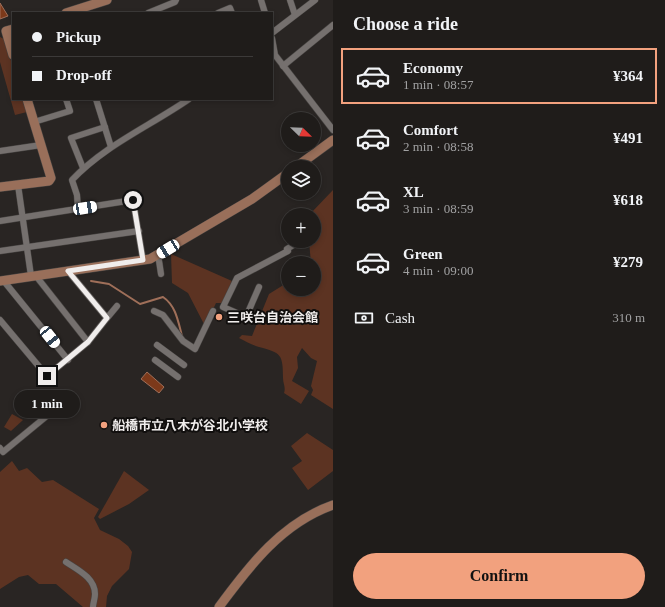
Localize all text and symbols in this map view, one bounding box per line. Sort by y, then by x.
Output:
text: Choose a ride [353,14,458,34]
text: Pickup [56,29,101,45]
icon: car [355,58,391,94]
text: Economy [403,60,463,76]
text: Drop-off [56,67,112,83]
text: ¥364 [613,68,643,84]
text: 1 min · 08:57 [403,77,473,92]
north arrow [281,112,321,152]
map controls [281,112,321,296]
icon: car [355,120,391,156]
text: Comfort [403,122,458,138]
text: ¥491 [613,130,643,146]
text: 2 min · 08:58 [403,139,473,154]
button: layers [281,160,321,200]
icon: car [355,182,391,218]
text: XL [403,184,424,200]
route start [124,191,142,209]
text: ¥618 [613,192,643,208]
car [72,200,98,216]
text: 3 min · 08:59 [403,201,473,216]
button: + [281,208,321,248]
car [155,238,181,260]
icon: car [355,244,391,280]
text: Green [403,246,443,262]
text: ¥279 [613,254,643,270]
button: − [281,256,321,296]
text: 4 min · 09:00 [403,263,473,278]
icon: cash [353,307,375,329]
place label: 三咲台自治会館 [227,310,318,325]
text: Cash [385,310,415,326]
text: 310 m [612,310,645,325]
marker: 三咲台自治会館 [214,312,224,322]
car [38,324,62,350]
route end [38,367,56,385]
callout: 1 min [14,390,80,418]
text: 1 min [31,396,63,411]
place label: 船橋市立八木が谷北小学校 [112,418,268,433]
marker: 船橋市立八木が谷北小学校 [99,420,109,430]
button: Confirm [353,553,645,599]

